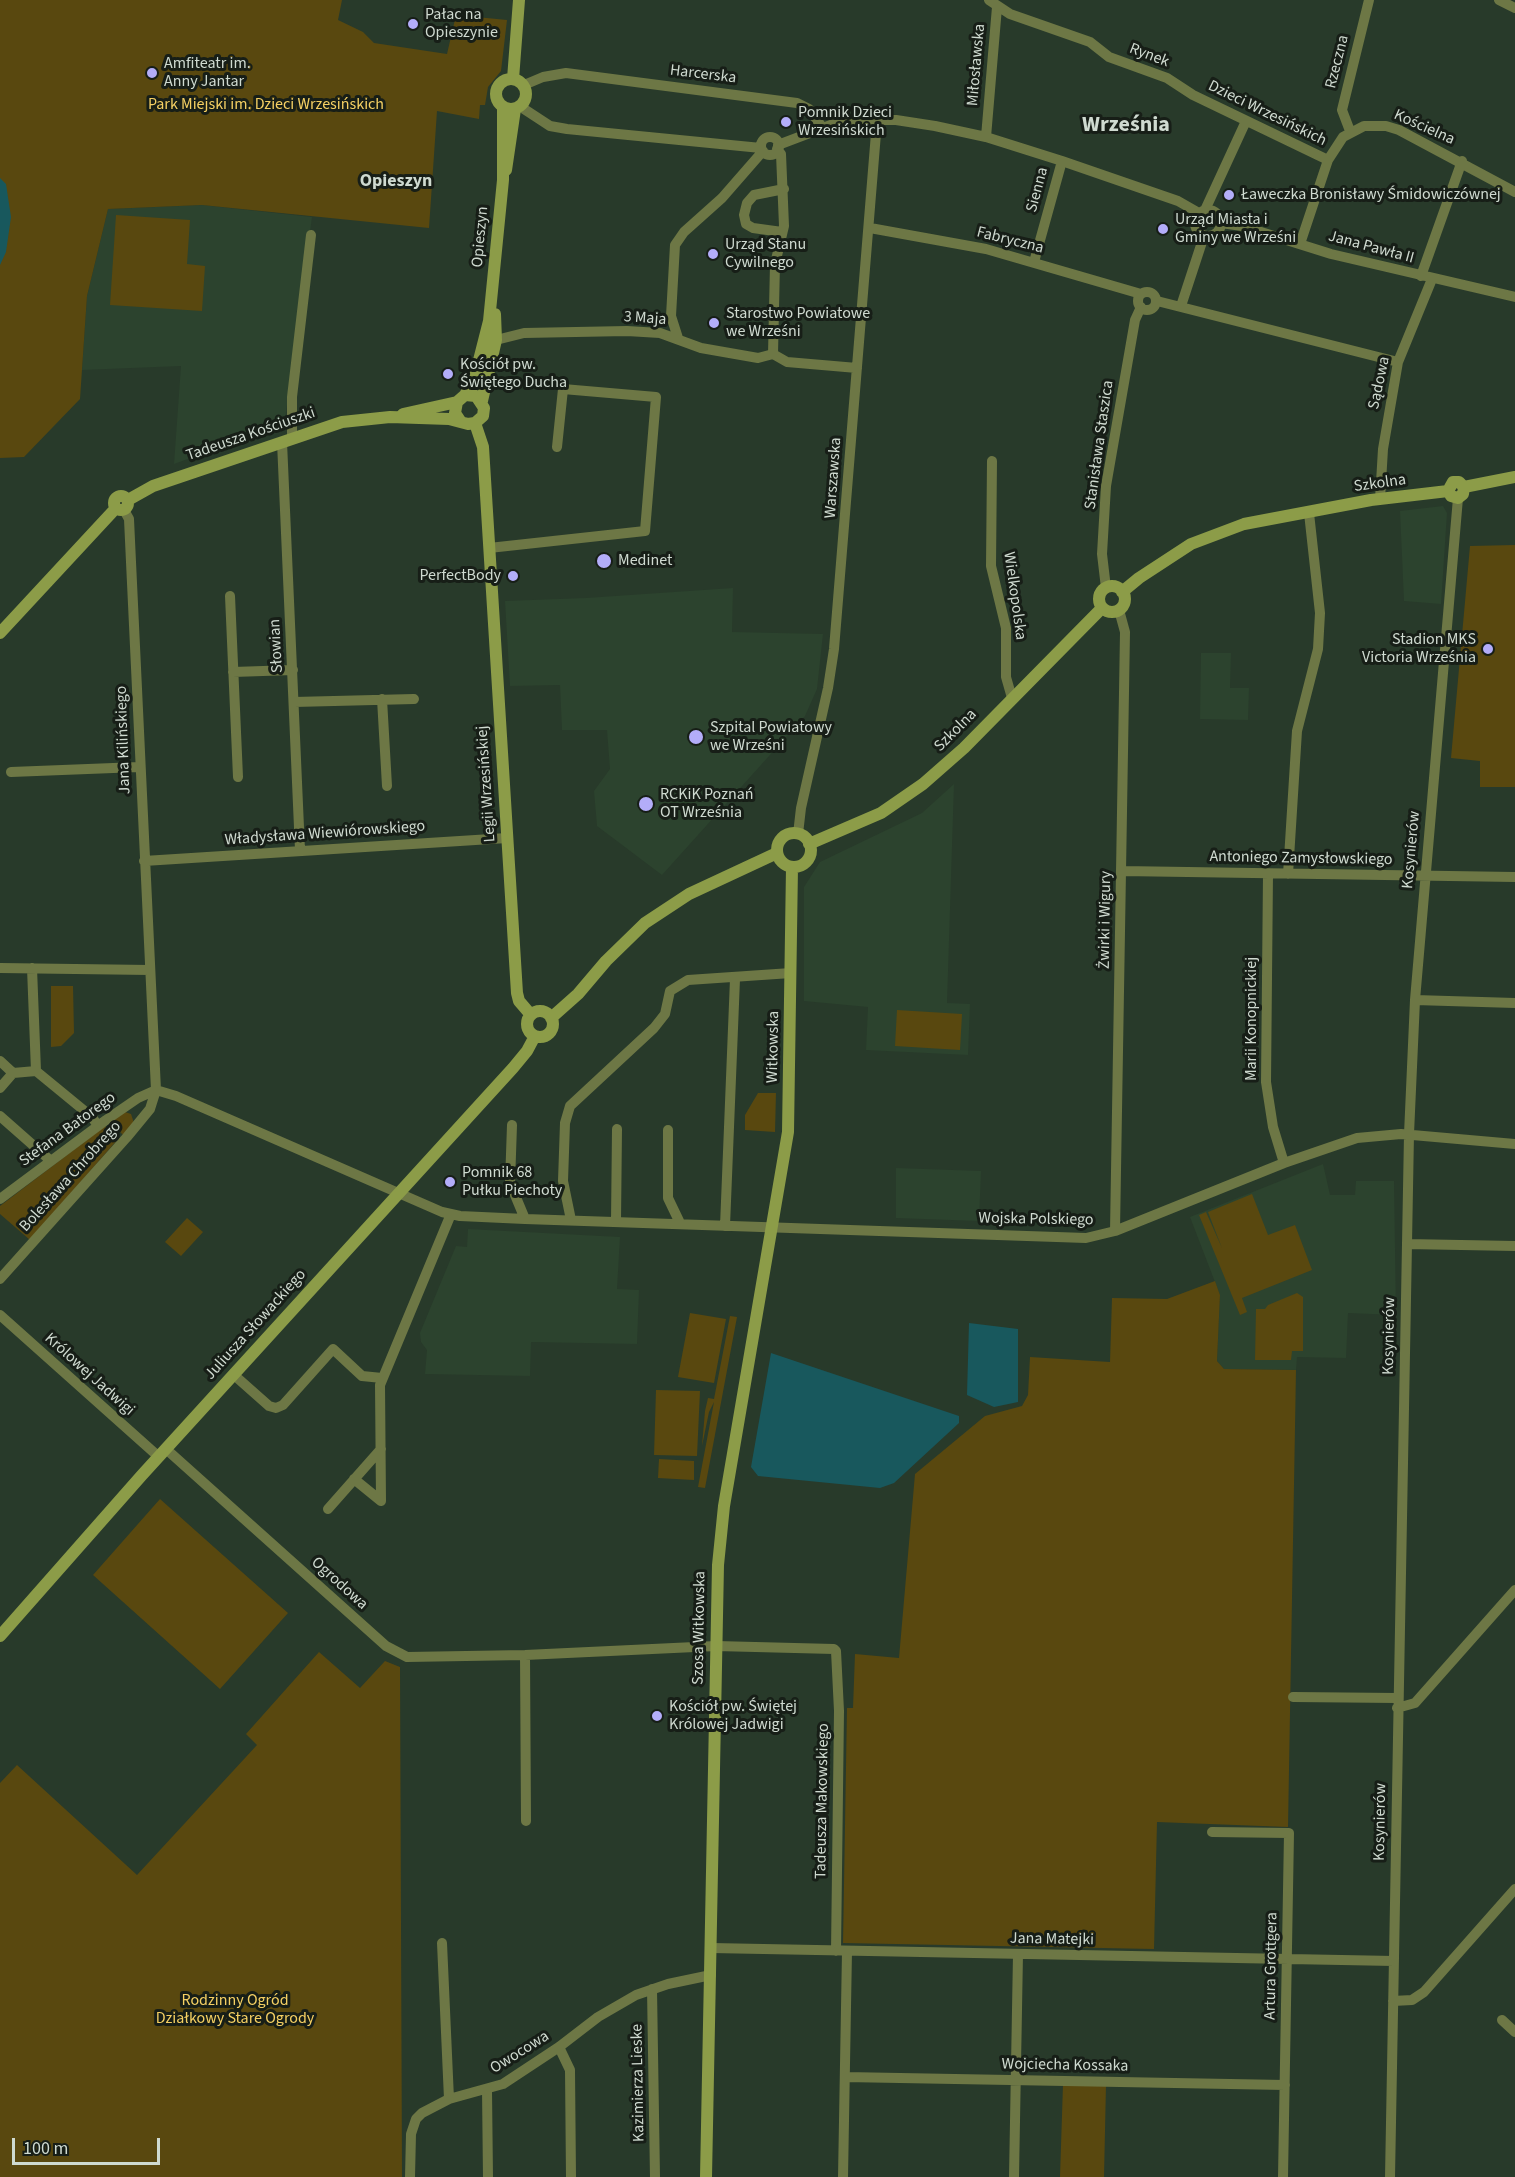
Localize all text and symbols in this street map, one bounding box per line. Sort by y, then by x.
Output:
place label: Pałac na Opieszynie [425,5,498,43]
marker: Pałac na Opieszynie [406,17,420,31]
street label: Miłosławska [964,23,990,107]
street label: Rzeczna [1322,33,1354,91]
street label: Rynek [1126,40,1172,72]
place label: Amfiteatr im. Anny Jantar [164,54,251,92]
street label: Harcerska [669,61,737,89]
marker: Amfiteatr im. Anny Jantar [145,66,159,80]
street label: Dzieci Wrzesińskich [1205,77,1329,151]
park label: Park Miejski im. Dzieci Wrzesińskich [148,95,384,115]
place label: Pomnik Dzieci Wrzesińskich [798,103,892,141]
street label: Kościelna [1391,106,1457,150]
district label: Września [1082,113,1170,139]
marker: Pomnik Dzieci Wrzesińskich [779,115,793,129]
street label: Sienna [1023,165,1053,215]
district label: Opieszyn [360,171,432,193]
place label: Ławeczka Bronisławy Śmidowiczównej [1241,185,1501,205]
marker: Ławeczka Bronisławy Śmidowiczównej [1222,188,1236,202]
street label: Opieszyn [469,206,493,268]
place label: Urząd Miasta i Gminy we Wrześni [1175,210,1296,248]
marker: Urząd Miasta i Gminy we Wrześni [1156,222,1170,236]
street label: Fabryczna [974,223,1046,259]
street label: Jana Pawła II [1326,227,1416,269]
place label: Urząd Stanu Cywilnego [725,235,806,273]
marker: Urząd Stanu Cywilnego [706,247,720,261]
place label: Starostwo Powiatowe we Wrześni [726,304,870,342]
street label: 3 Maja [623,308,667,330]
marker: Starostwo Powiatowe we Wrześni [707,316,721,330]
place label: Kościół pw. Świętego Ducha [460,355,567,393]
street label: Sądowa [1365,355,1395,411]
marker: Kościół pw. Świętego Ducha [441,367,455,381]
street label: Stanisława Staszica [1081,379,1119,511]
street label: Tadeusza Kościuszki [184,404,318,466]
street label: Warszawska [822,437,846,519]
street label: Szkolna [1353,471,1407,497]
place label: Medinet [618,551,672,571]
street label: Wielkopolska [998,551,1030,641]
marker: Medinet [595,552,613,570]
place label: PerfectBody [419,566,501,586]
marker: PerfectBody [506,569,520,583]
street label: Słowian [266,618,288,674]
place label: Stadion MKS Victoria Września [1362,630,1476,668]
marker: Stadion MKS Victoria Września [1481,642,1495,656]
street label: Jana Kilińskiego [113,685,135,795]
street label: Szkolna [931,706,981,756]
place label: Szpital Powiatowy we Wrześni [710,718,832,756]
street label: Legii Wrzesińskiej [473,725,501,843]
marker: Szpital Powiatowy we Wrześni [687,728,705,746]
place label: RCKiK Poznań OT Września [660,785,754,823]
marker: RCKiK Poznań OT Września [637,795,655,813]
street label: Kosynierów [1399,810,1425,890]
street label: Władysława Wiewiórowskiego [224,817,426,851]
street label: Antoniego Zamysłowskiego [1209,848,1393,870]
street label: Żwirki i Wigury [1096,871,1116,969]
street label: Marii Konopnickiej [1242,957,1262,1081]
street label: Witkowska [764,1011,784,1083]
street label: Stefana Batorego [16,1089,120,1171]
street label: Bolesława Chrobrego [16,1118,126,1236]
place label: Pomnik 68 Pułku Piechoty [462,1163,562,1201]
marker: Pomnik 68 Pułku Piechoty [443,1175,457,1189]
street label: Wojska Polskiego [978,1209,1094,1231]
street label: Juliusza Słowackiego [201,1266,311,1384]
street label: Kosynierów [1380,1297,1400,1375]
street label: Królowej Jadwigi [40,1330,138,1420]
street label: Ogrodowa [307,1554,371,1614]
street label: Szosa Witkowska [689,1571,711,1685]
place label: Kościół pw. Świętej Królowej Jadwigi [669,1697,797,1735]
marker: Kościół pw. Świętej Królowej Jadwigi [650,1709,664,1723]
street label: Tadeusza Makowskiego [812,1723,834,1879]
street label: Kosynierów [1371,1783,1391,1861]
street label: Artura Grottgera [1261,1912,1283,2020]
street label: Jana Matejki [1010,1930,1094,1950]
park label: Rodzinny Ogród Działkowy Stare Ogrody [156,1991,314,2029]
street label: Kazimierza Lieske [628,2024,650,2142]
street label: Owocowa [487,2027,553,2079]
street label: Wojciecha Kossaka [1001,2055,1129,2077]
scale bar [15,2126,164,2164]
text: 100 m [23,2136,68,2161]

